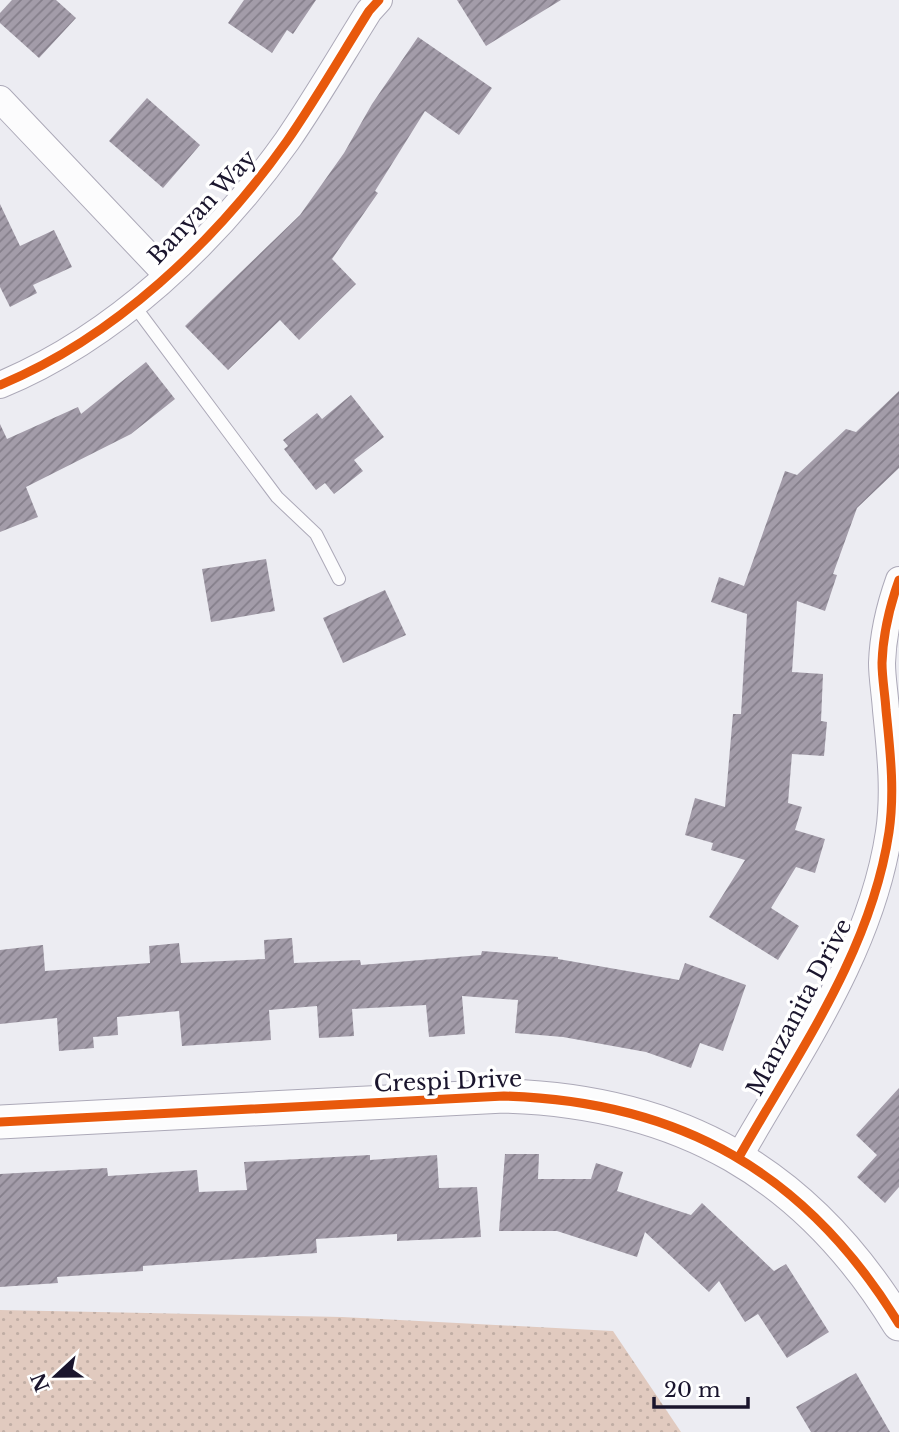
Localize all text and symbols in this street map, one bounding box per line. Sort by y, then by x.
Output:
street label: Banyan Way [142,144,262,270]
street label: Manzanita Drive [741,914,857,1100]
street label: Crespi Drive [373,1064,523,1098]
north arrow [21,1341,91,1411]
scale bar [654,1366,748,1410]
text: N [27,1369,55,1395]
text: 20 m [664,1377,721,1403]

